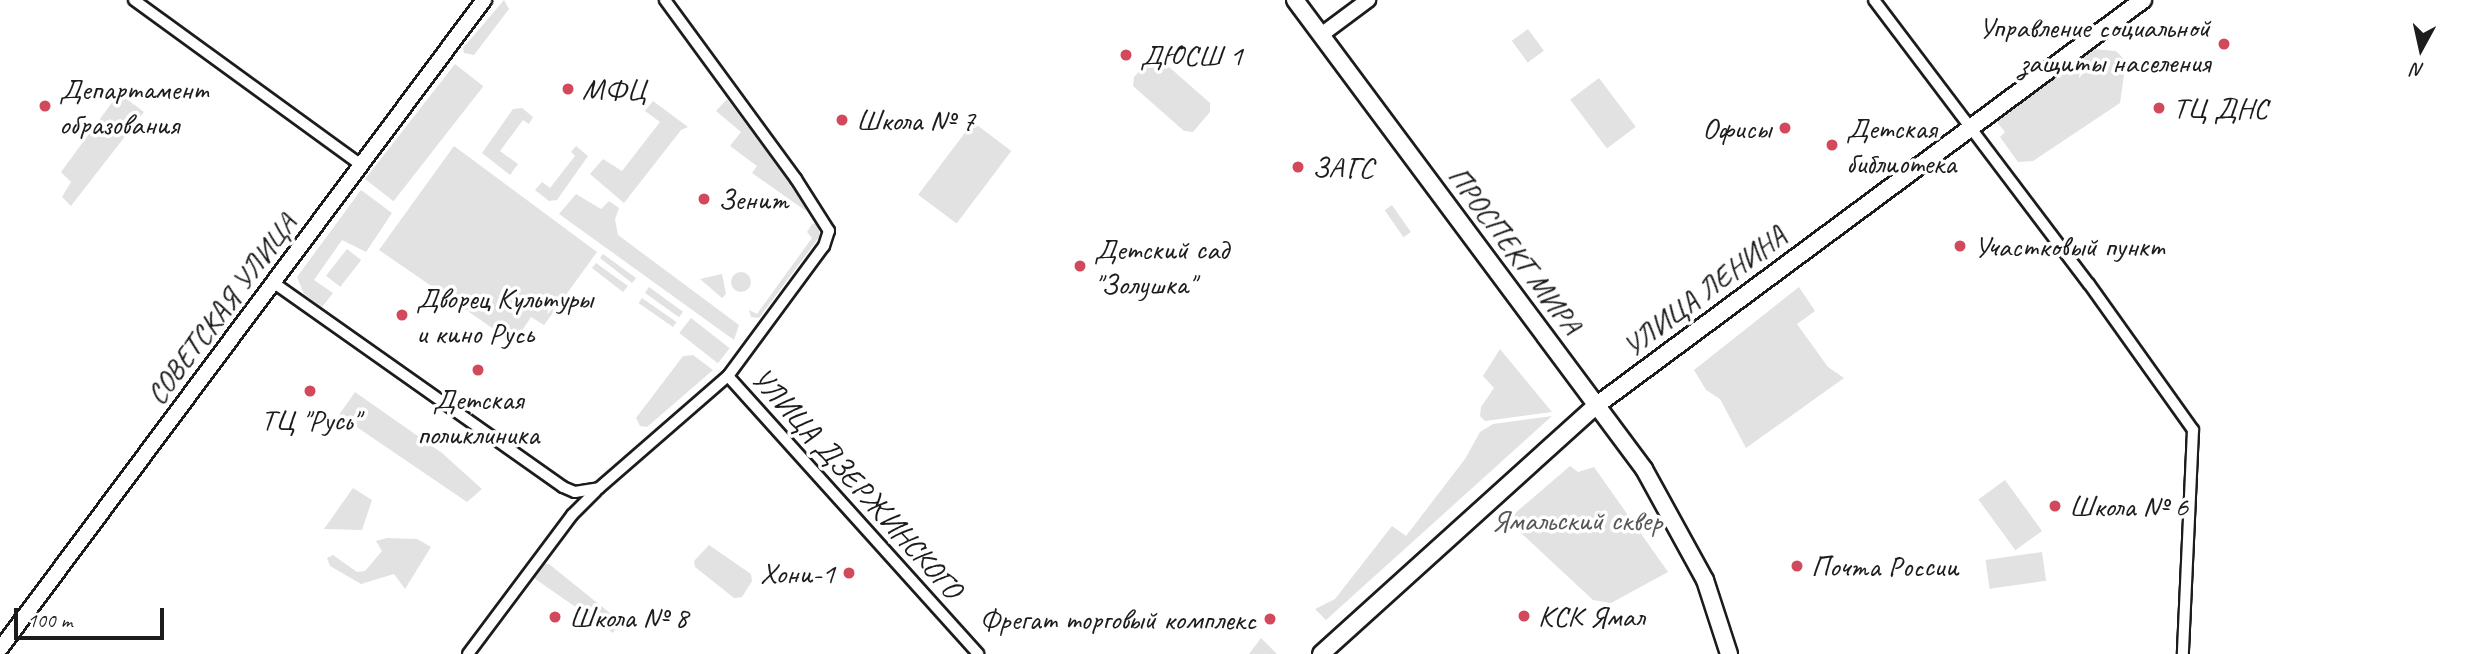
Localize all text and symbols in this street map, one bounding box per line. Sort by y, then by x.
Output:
place label: Управление социальной защиты населения [1978,9,2210,79]
north arrow [2386,14,2456,84]
marker: Управление социальной защиты населения [2216,36,2232,52]
place label: ДЮСШ 1 [1140,37,1243,73]
marker: ДЮСШ 1 [1118,47,1134,63]
text: N [2411,57,2426,82]
place label: Департамент образования [59,71,209,141]
place label: МФЦ [582,71,646,107]
marker: МФЦ [560,81,576,97]
place label: ТЦ ДНС [2173,90,2267,126]
marker: Департамент образования [37,98,53,114]
marker: ТЦ ДНС [2151,100,2167,116]
place label: Школа № 7 [856,102,975,138]
place label: Офисы [1702,110,1771,146]
place label: Детская библиотека [1846,110,1956,180]
marker: Школа № 7 [834,112,850,128]
marker: Офисы [1777,120,1793,136]
marker: Детская библиотека [1824,137,1840,153]
place label: ЗАГС [1312,149,1373,185]
marker: ЗАГС [1290,159,1306,175]
street label: ПРОСПЕКТ МИРА [1440,159,1590,341]
place label: Зенит [718,181,788,217]
marker: Зенит [696,191,712,207]
street label: СОВЕТСКАЯ УЛИЦА [138,207,304,411]
street label: УЛИЦА ЛЕНИНА [1615,218,1793,364]
place label: Участковый пункт [1974,228,2164,264]
place label: Детский сад "Золушка" [1094,231,1229,302]
marker: Участковый пункт [1952,238,1968,254]
marker: Детский сад "Золушка" [1072,258,1088,274]
place label: Дворец Культуры и кино Русь [416,280,592,350]
marker: Дворец Культуры и кино Русь [394,307,410,323]
marker: Детская поликлиника [470,362,486,378]
street label: УЛИЦА ДЗЕРЖИНСКОГО [746,362,968,604]
place label: Детская поликлиника [417,381,539,452]
marker: ТЦ "Русь" [302,383,318,399]
place label: ТЦ "Русь" [261,402,359,438]
place label: Школа № 6 [2069,488,2188,524]
marker: Школа № 6 [2047,498,2063,514]
park label: Ямальский сквер [1492,502,1662,538]
place label: Почта России [1811,548,1956,584]
place label: Хони-1 [760,555,835,591]
marker: Почта России [1789,558,1805,574]
marker: Хони-1 [841,565,857,581]
scale bar [18,594,168,638]
place label: КСК Ямал [1538,598,1644,634]
place label: Школа № 8 [569,599,688,635]
place label: Фрегат торговый комплекс [979,601,1256,637]
text: 100 m [27,607,72,633]
marker: КСК Ямал [1516,608,1532,624]
marker: Школа № 8 [547,609,563,625]
marker: Фрегат торговый комплекс [1262,611,1278,627]

